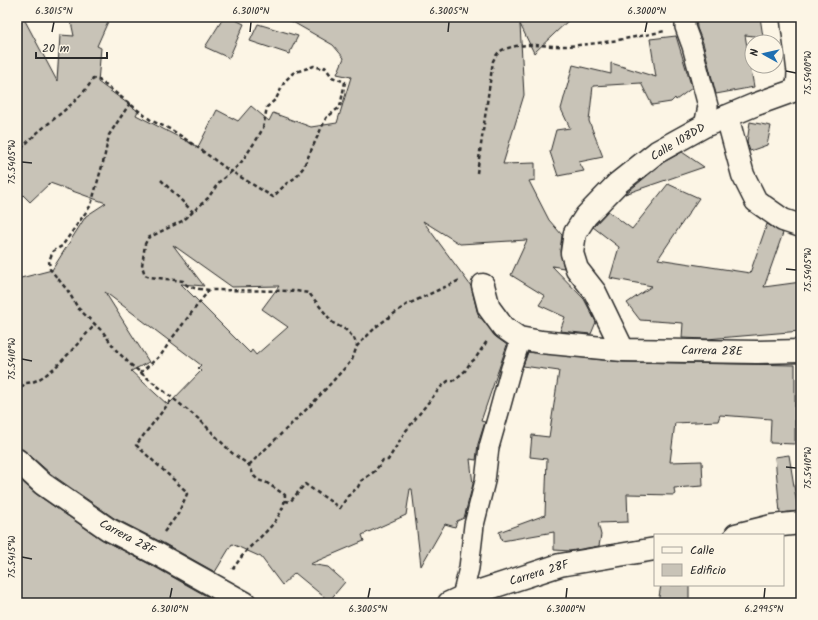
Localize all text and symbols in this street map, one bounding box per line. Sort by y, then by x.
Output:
text: 6.3015°N [35,3,73,19]
text: 6.3010°N [233,3,270,19]
text: 6.3005°N [429,3,469,19]
text: 6.3000°N [628,3,667,19]
scale bar [36,34,107,60]
north arrow [744,34,784,74]
text: 20 m [42,39,70,58]
text: N [746,48,764,57]
text: 75.5400°W [800,51,816,95]
street label: Calle 108DD [647,118,709,166]
text: 75.5405°W [4,139,20,184]
text: 75.5405°W [800,247,816,292]
text: 75.5410°W [4,338,20,380]
street label: Carrera 28E [681,341,744,361]
text: 75.5410°W [800,447,816,489]
street label: Carrera 28F [96,514,160,561]
legend [654,534,784,586]
text: 75.5415°W [4,535,20,578]
text: Calle [690,541,715,560]
street label: Carrera 28F [507,554,573,591]
text: Edificio [690,561,726,580]
text: 6.3010°N [152,601,189,617]
text: 6.3005°N [348,601,388,617]
text: 6.3000°N [547,601,586,617]
text: 6.2995°N [744,601,784,617]

